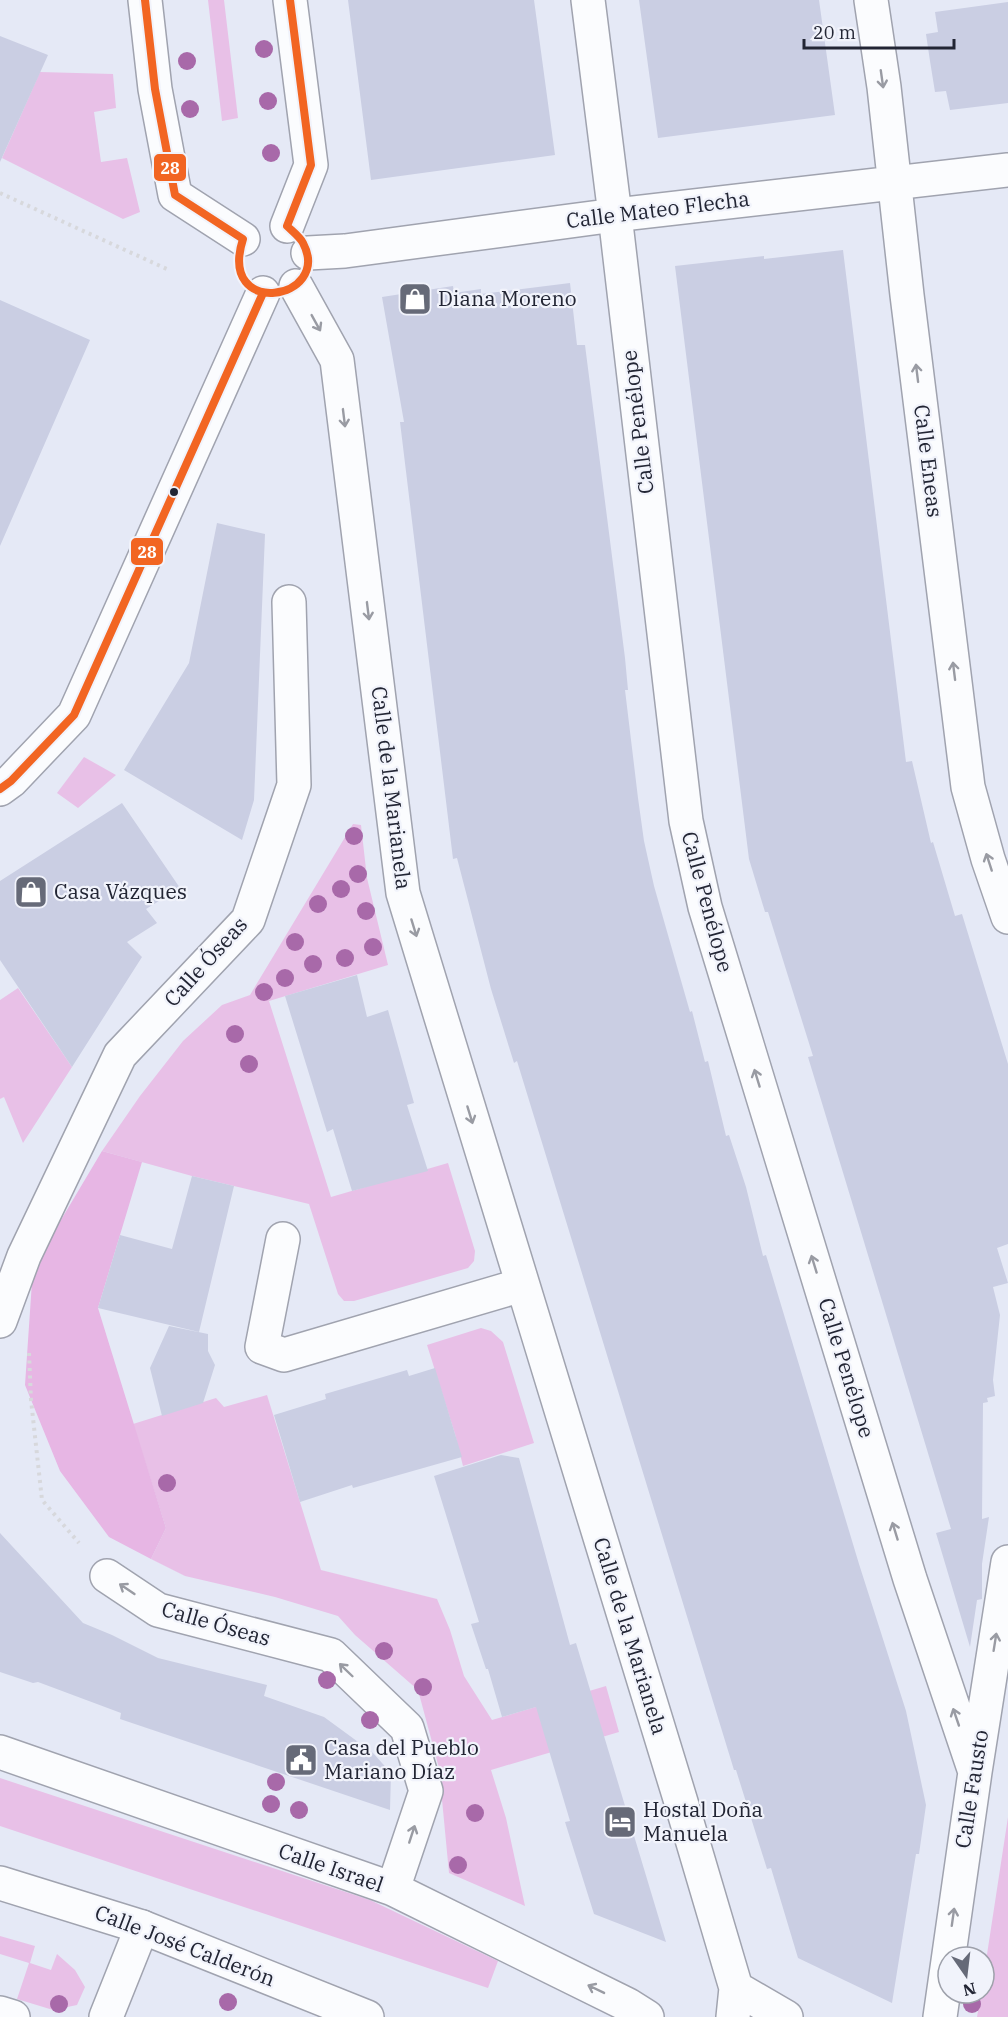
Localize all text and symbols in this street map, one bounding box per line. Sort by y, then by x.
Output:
scale bar [804,12,954,50]
text: 20 m [813,21,856,44]
one-way arrow [877,68,888,88]
line badge: 28 [153,153,187,182]
text: 28 [160,158,180,178]
street label: Calle Mateo Flecha [565,184,751,234]
shop icon: Diana Moreno [397,281,433,317]
place label: Diana Moreno [438,284,577,312]
one-way arrow [311,313,322,331]
street label: Calle Penélope [614,349,660,496]
one-way arrow [911,364,922,383]
street label: Calle Eneas [908,403,950,519]
one-way arrow [338,407,349,427]
unlabelled marker [168,486,180,498]
line badge: 28 [130,537,164,566]
text: 28 [137,542,157,562]
one-way arrow [363,601,374,621]
one-way arrow [948,661,959,681]
street label: Calle de la Marianela [366,685,418,891]
street label: Calle Penélope [676,828,740,975]
one-way arrow [983,853,994,872]
shop icon: Casa Vázques [13,874,49,910]
place label: Casa Vázques [54,877,187,905]
street label: Calle Óseas [157,910,253,1012]
one-way arrow [409,918,420,937]
one-way arrow [751,1069,762,1088]
one-way arrow [465,1105,476,1124]
one-way arrow [808,1255,819,1274]
street label: Calle Penélope [812,1294,882,1441]
one-way arrow [889,1522,900,1541]
street label: Calle de la Marianela [588,1534,674,1738]
one-way arrow [119,1583,136,1595]
street label: Calle Óseas [159,1594,274,1652]
one-way arrow [990,1632,1001,1652]
one-way arrow [339,1663,354,1677]
one-way arrow [950,1708,961,1727]
street label: Calle Fausto [948,1728,994,1850]
place label: Casa del Pueblo Mariano Díaz [324,1733,479,1785]
public building icon: Casa del Pueblo Mariano Díaz [283,1742,319,1778]
place label: Hostal Doña Manuela [643,1795,763,1847]
hotel icon: Hostal Doña Manuela [602,1804,638,1840]
one-way arrow [407,1825,418,1844]
street label: Calle Israel [275,1836,388,1898]
street label: Calle José Calderón [91,1898,280,1992]
one-way arrow [948,1908,959,1928]
north arrow [936,1945,996,2005]
text: N [961,1978,978,2001]
one-way arrow [587,1983,605,1995]

